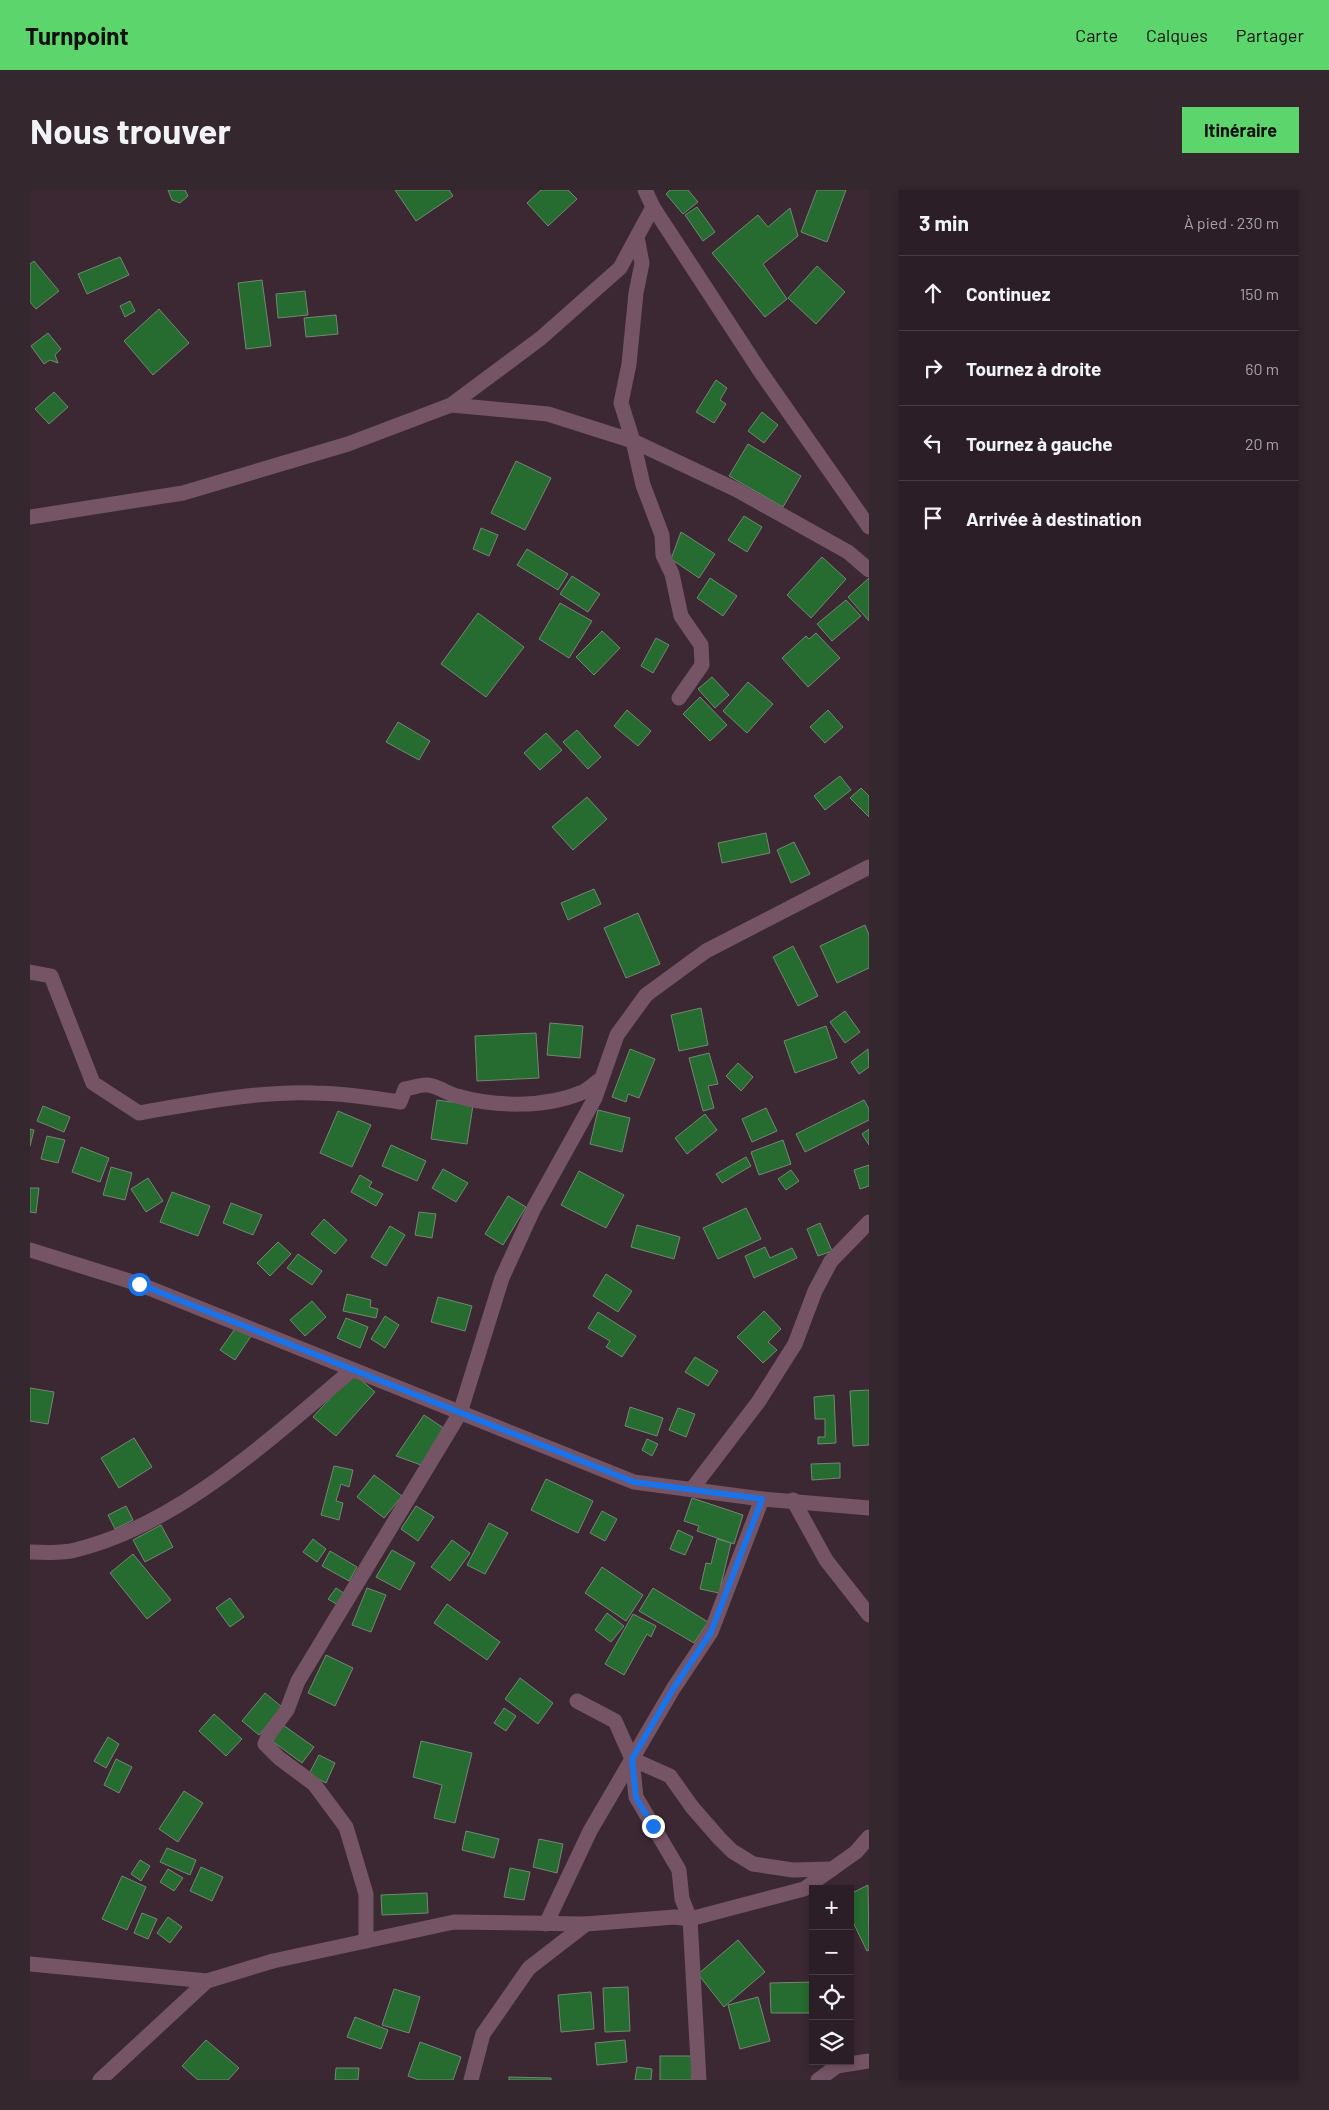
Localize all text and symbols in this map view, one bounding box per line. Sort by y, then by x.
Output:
text: Turnpoint [25,21,129,50]
text: Carte [1075,24,1118,46]
text: Calques [1146,24,1208,46]
text: Partager [1236,24,1304,46]
button: Itinéraire [1182,107,1299,153]
text: Nous trouver [30,109,231,151]
text: 3 min [919,210,969,235]
text: À pied · 230 m [1184,213,1279,232]
icon: ahead [919,279,947,307]
text: Continuez [966,282,1050,305]
text: 150 m [1240,284,1279,303]
icon: right [919,354,947,382]
text: Tournez à droite [966,357,1102,380]
text: 60 m [1245,359,1279,378]
icon: left [919,429,947,457]
text: Tournez à gauche [966,432,1113,455]
text: 20 m [1245,434,1279,453]
icon: arrive [919,504,947,532]
text: Arrivée à destination [966,507,1142,530]
route start [128,1273,151,1296]
route end [642,1815,665,1838]
map controls [809,1885,854,2065]
button: + [809,1885,854,1930]
button: − [809,1930,854,1975]
button: locate [809,1975,854,2020]
button: layers [809,2020,854,2065]

